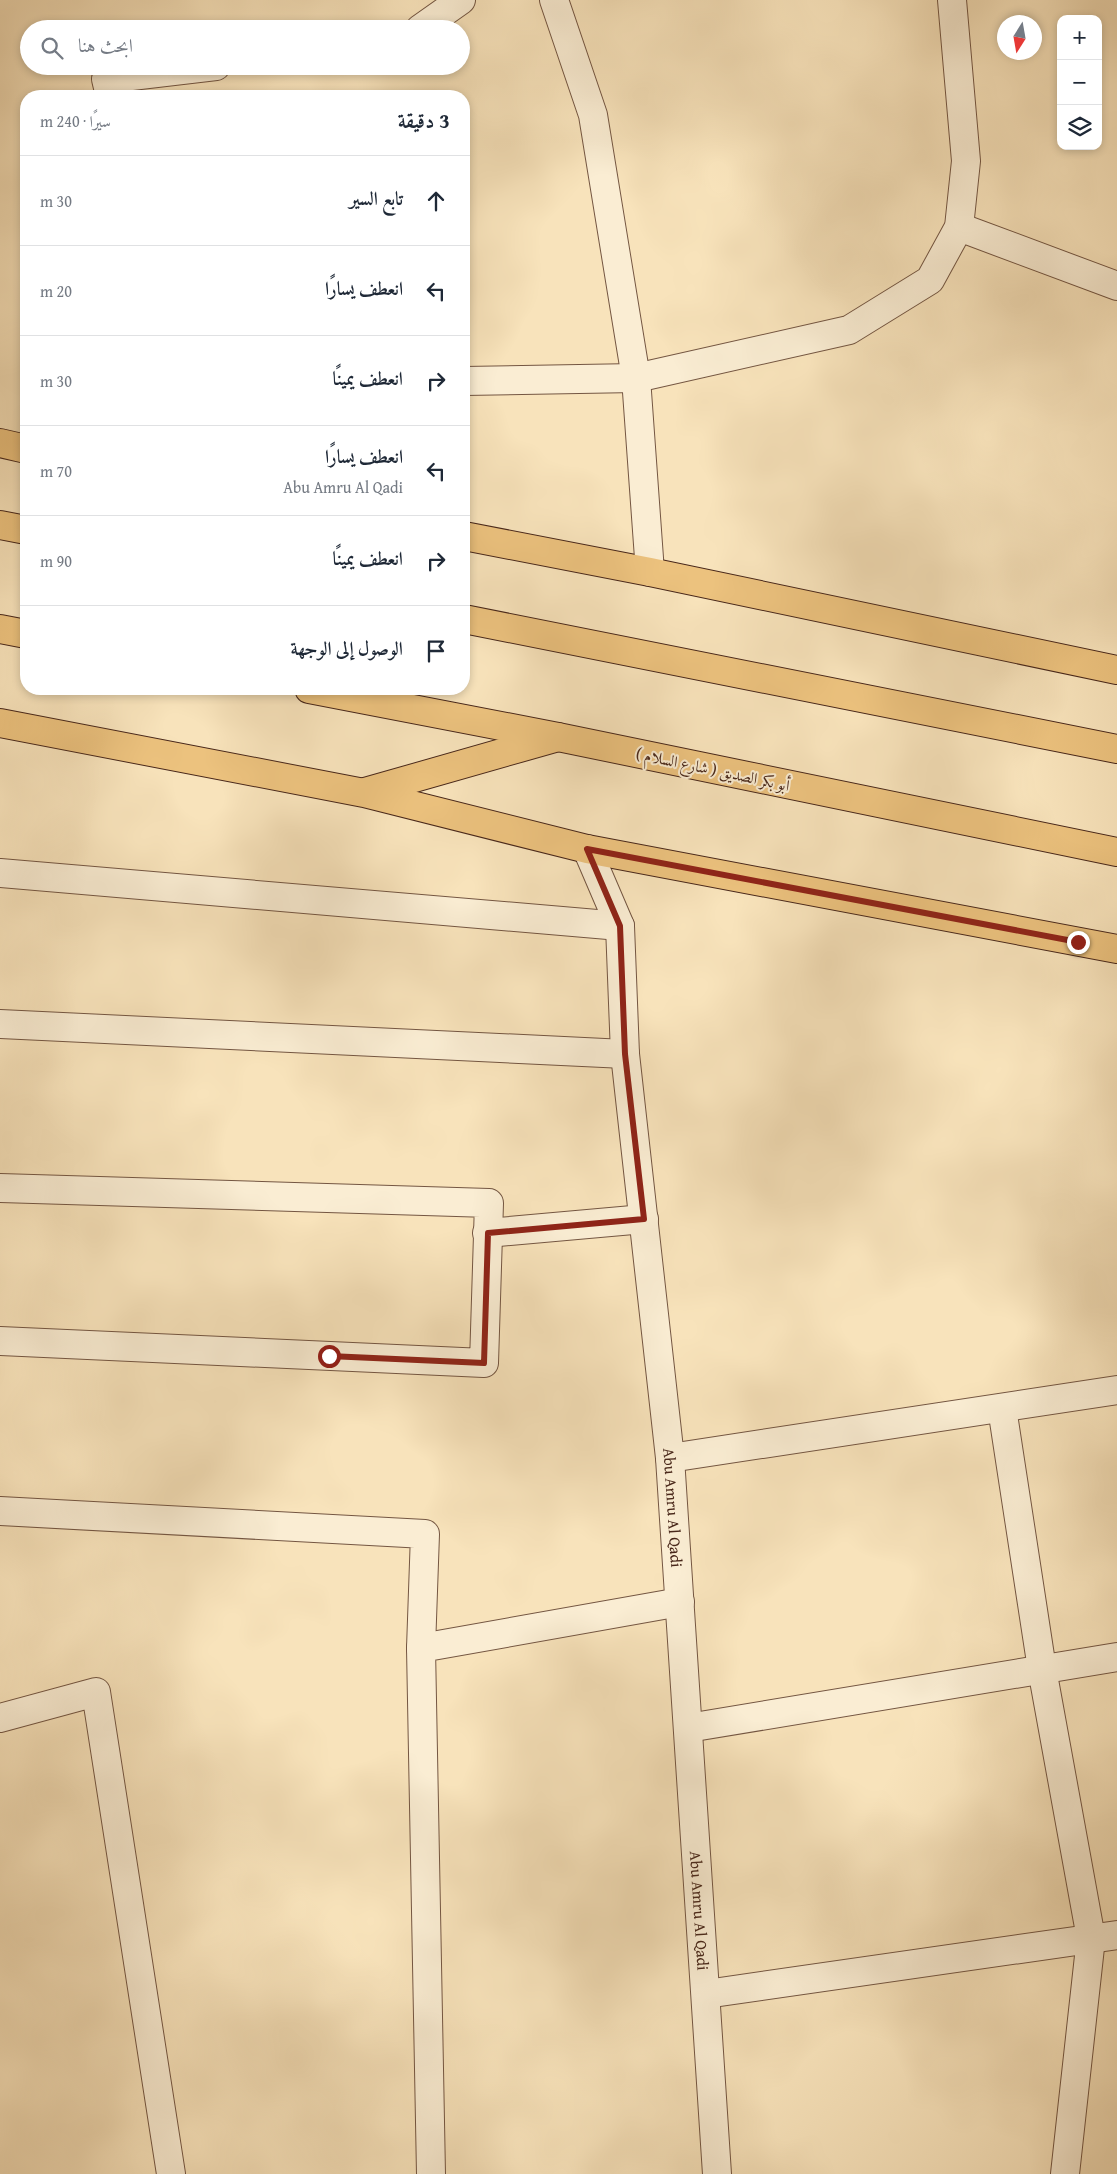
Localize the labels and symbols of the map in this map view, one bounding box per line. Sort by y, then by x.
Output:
north arrow [997,15,1042,60]
street label: ( شارع السلام ) أبو بكر الصديق [633,741,792,800]
route end [1067,931,1090,954]
route start [318,1345,341,1368]
street label: Abu Amru Al Qadi [657,1446,689,1569]
street label: Abu Amru Al Qadi [684,1850,716,1972]

